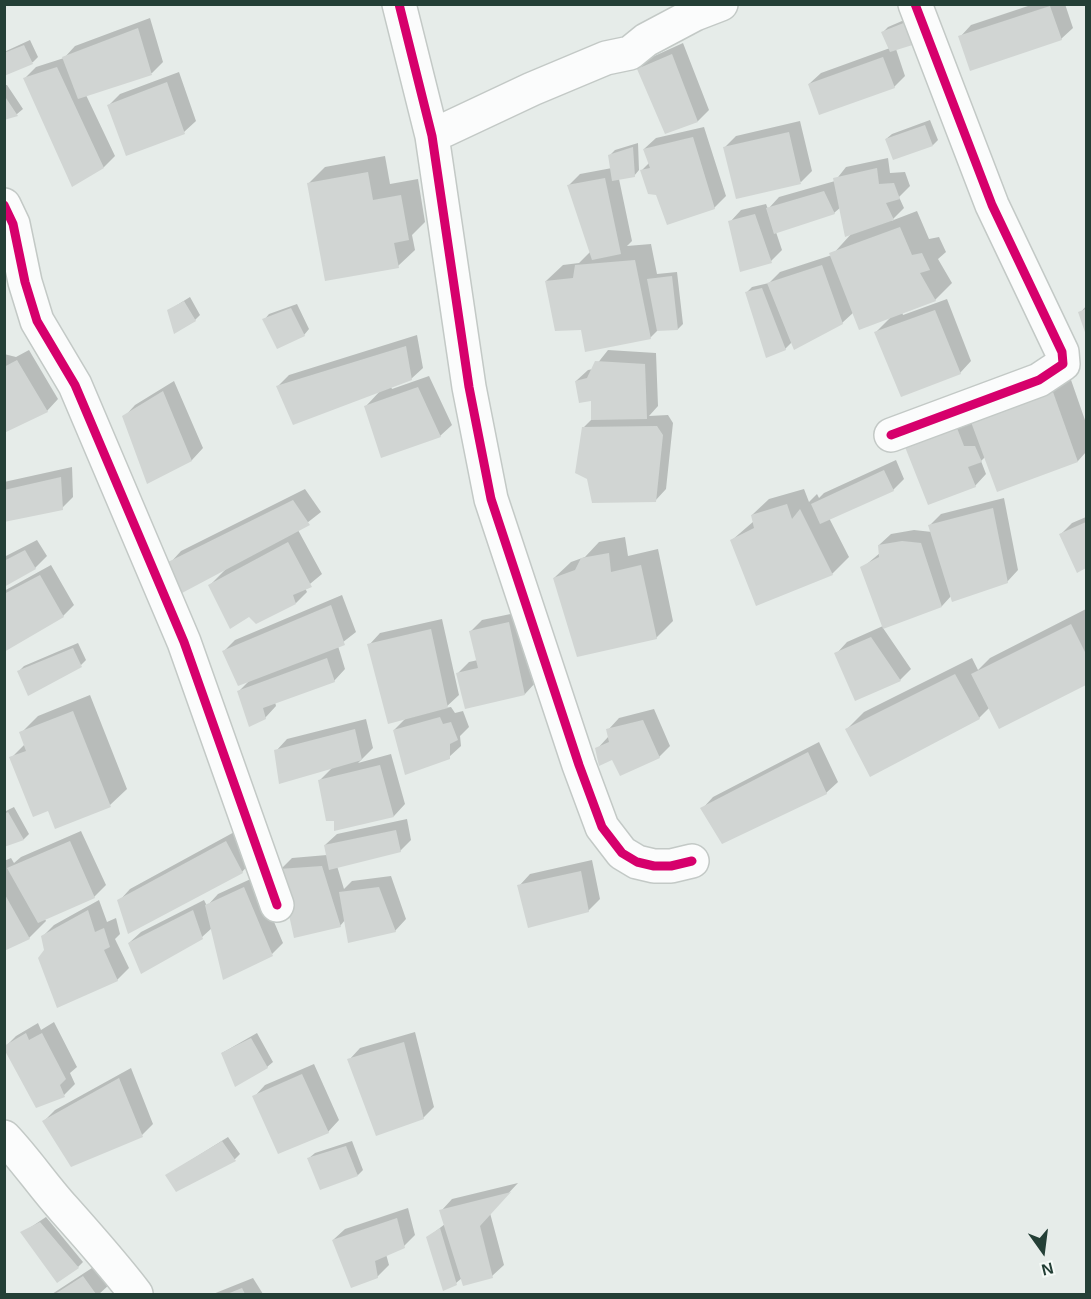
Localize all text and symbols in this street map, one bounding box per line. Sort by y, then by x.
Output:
north arrow [1013,1221,1073,1281]
text: N [1040,1259,1055,1279]

